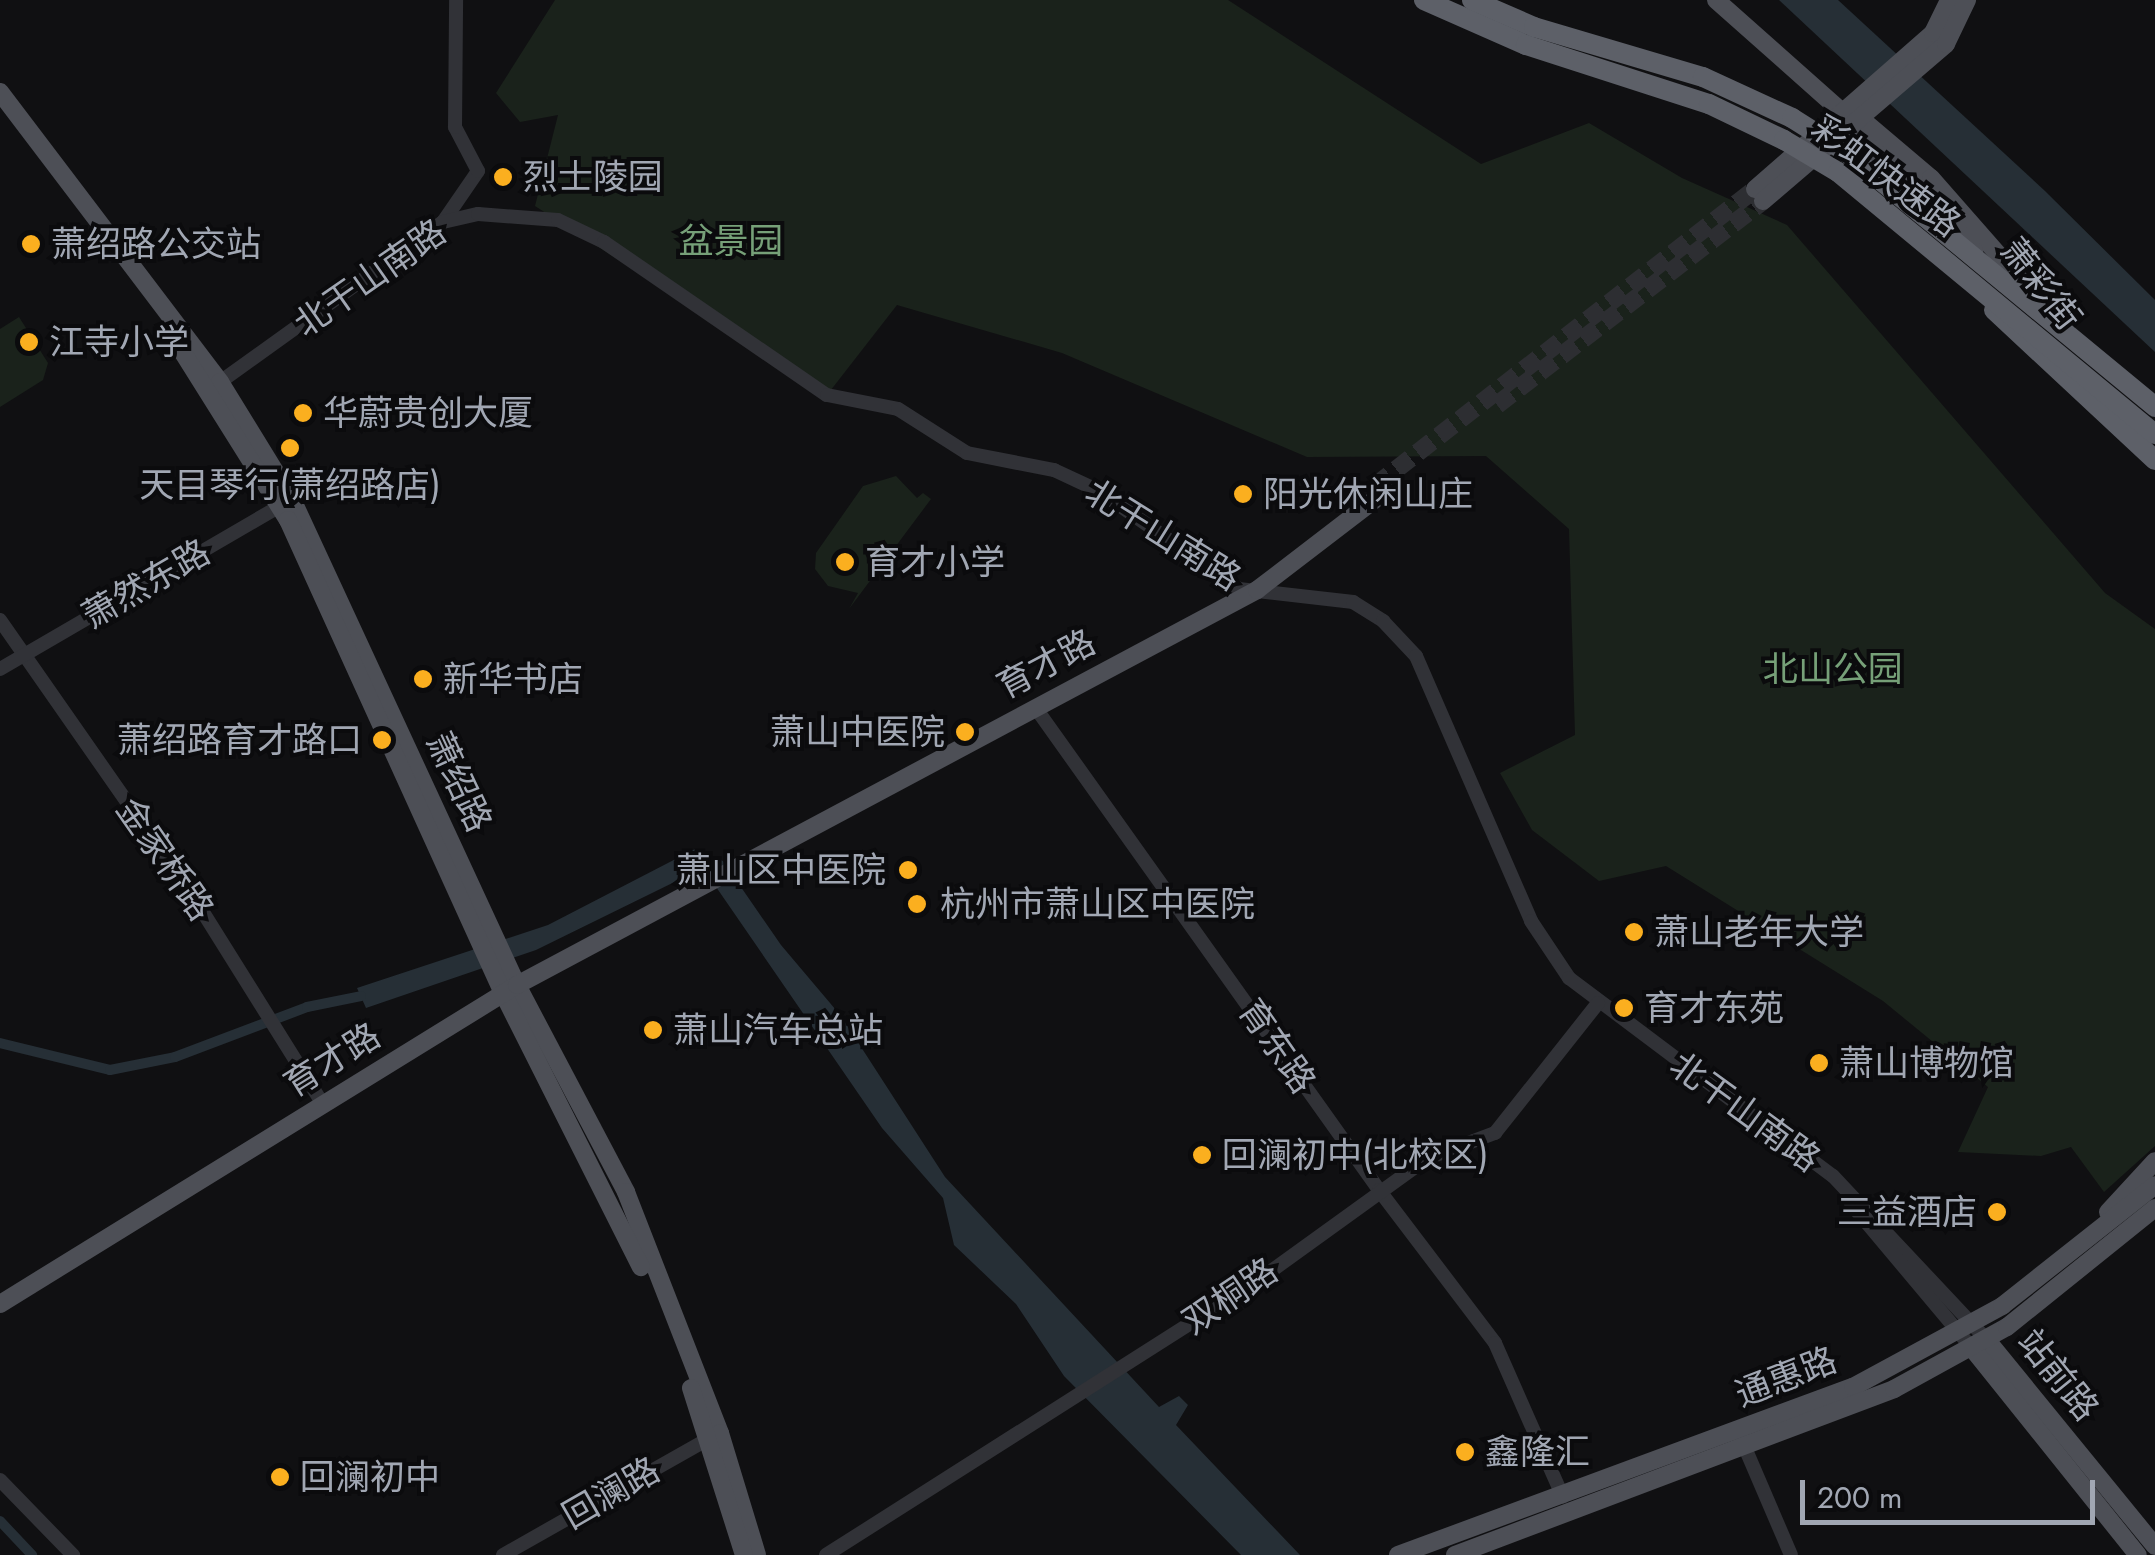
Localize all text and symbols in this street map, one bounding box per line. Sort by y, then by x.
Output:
street label: 彩虹快速路 [1803,107,1969,245]
place label: 烈士陵园 [523,156,663,198]
marker: 烈士陵园 [492,166,514,188]
street label: 北干山南路 [286,211,454,345]
park label: 盆景园 [679,220,783,262]
place label: 萧绍路公交站 [51,223,261,265]
street label: 萧彩街 [1992,230,2090,338]
marker: 萧绍路公交站 [20,233,42,255]
place label: 江寺小学 [49,321,189,363]
marker: 江寺小学 [18,331,40,353]
place label: 华蔚贵创大厦 [323,392,533,434]
marker: 华蔚贵创大厦 [292,402,314,424]
marker: 天目琴行(萧绍路店) [279,437,301,459]
place label: 天目琴行(萧绍路店) [139,464,441,506]
street label: 北干山南路 [1078,471,1248,599]
place label: 阳光休闲山庄 [1263,473,1473,515]
marker: 阳光休闲山庄 [1232,483,1254,505]
street label: 萧然东路 [75,531,217,637]
place label: 育才小学 [865,541,1005,583]
marker: 育才小学 [834,551,856,573]
street label: 育才路 [990,621,1102,707]
park label: 北山公园 [1763,648,1903,690]
place label: 新华书店 [443,658,583,700]
marker: 新华书店 [412,668,434,690]
place label: 萧山中医院 [770,711,945,753]
place label: 萧绍路育才路口 [117,719,362,761]
marker: 萧山中医院 [954,721,976,743]
street label: 萧绍路 [418,726,500,838]
marker: 萧绍路育才路口 [371,729,393,751]
street label: 金家桥路 [108,790,222,928]
place label: 萧山区中医院 [676,849,886,891]
marker: 萧山区中医院 [895,857,921,883]
place label: 杭州市萧山区中医院 [940,883,1255,925]
marker: 杭州市萧山区中医院 [904,891,930,917]
place label: 萧山老年大学 [1654,911,1864,953]
marker: 萧山老年大学 [1623,921,1645,943]
place label: 育才东苑 [1644,987,1784,1029]
street label: 育东路 [1230,991,1324,1101]
marker: 育才东苑 [1613,997,1635,1019]
place label: 萧山汽车总站 [673,1009,883,1051]
street label: 育才路 [276,1014,388,1106]
marker: 萧山汽车总站 [642,1019,664,1041]
place label: 萧山博物馆 [1839,1042,2014,1084]
street label: 北干山南路 [1662,1044,1828,1180]
marker: 萧山博物馆 [1808,1052,1830,1074]
place label: 回澜初中(北校区) [1222,1134,1489,1176]
marker: 回澜初中(北校区) [1191,1144,1213,1166]
place label: 三益酒店 [1837,1191,1977,1233]
marker: 三益酒店 [1986,1201,2008,1223]
street label: 双桐路 [1175,1249,1285,1343]
street label: 站前路 [2009,1321,2107,1429]
street label: 通惠路 [1729,1339,1843,1415]
place label: 鑫隆汇 [1485,1431,1590,1473]
marker: 鑫隆汇 [1454,1441,1476,1463]
street label: 回澜路 [555,1449,667,1537]
place label: 回澜初中 [300,1456,440,1498]
scale bar [1805,1460,2100,1522]
marker: 回澜初中 [269,1466,291,1488]
text: 200 m [1817,1476,1902,1519]

